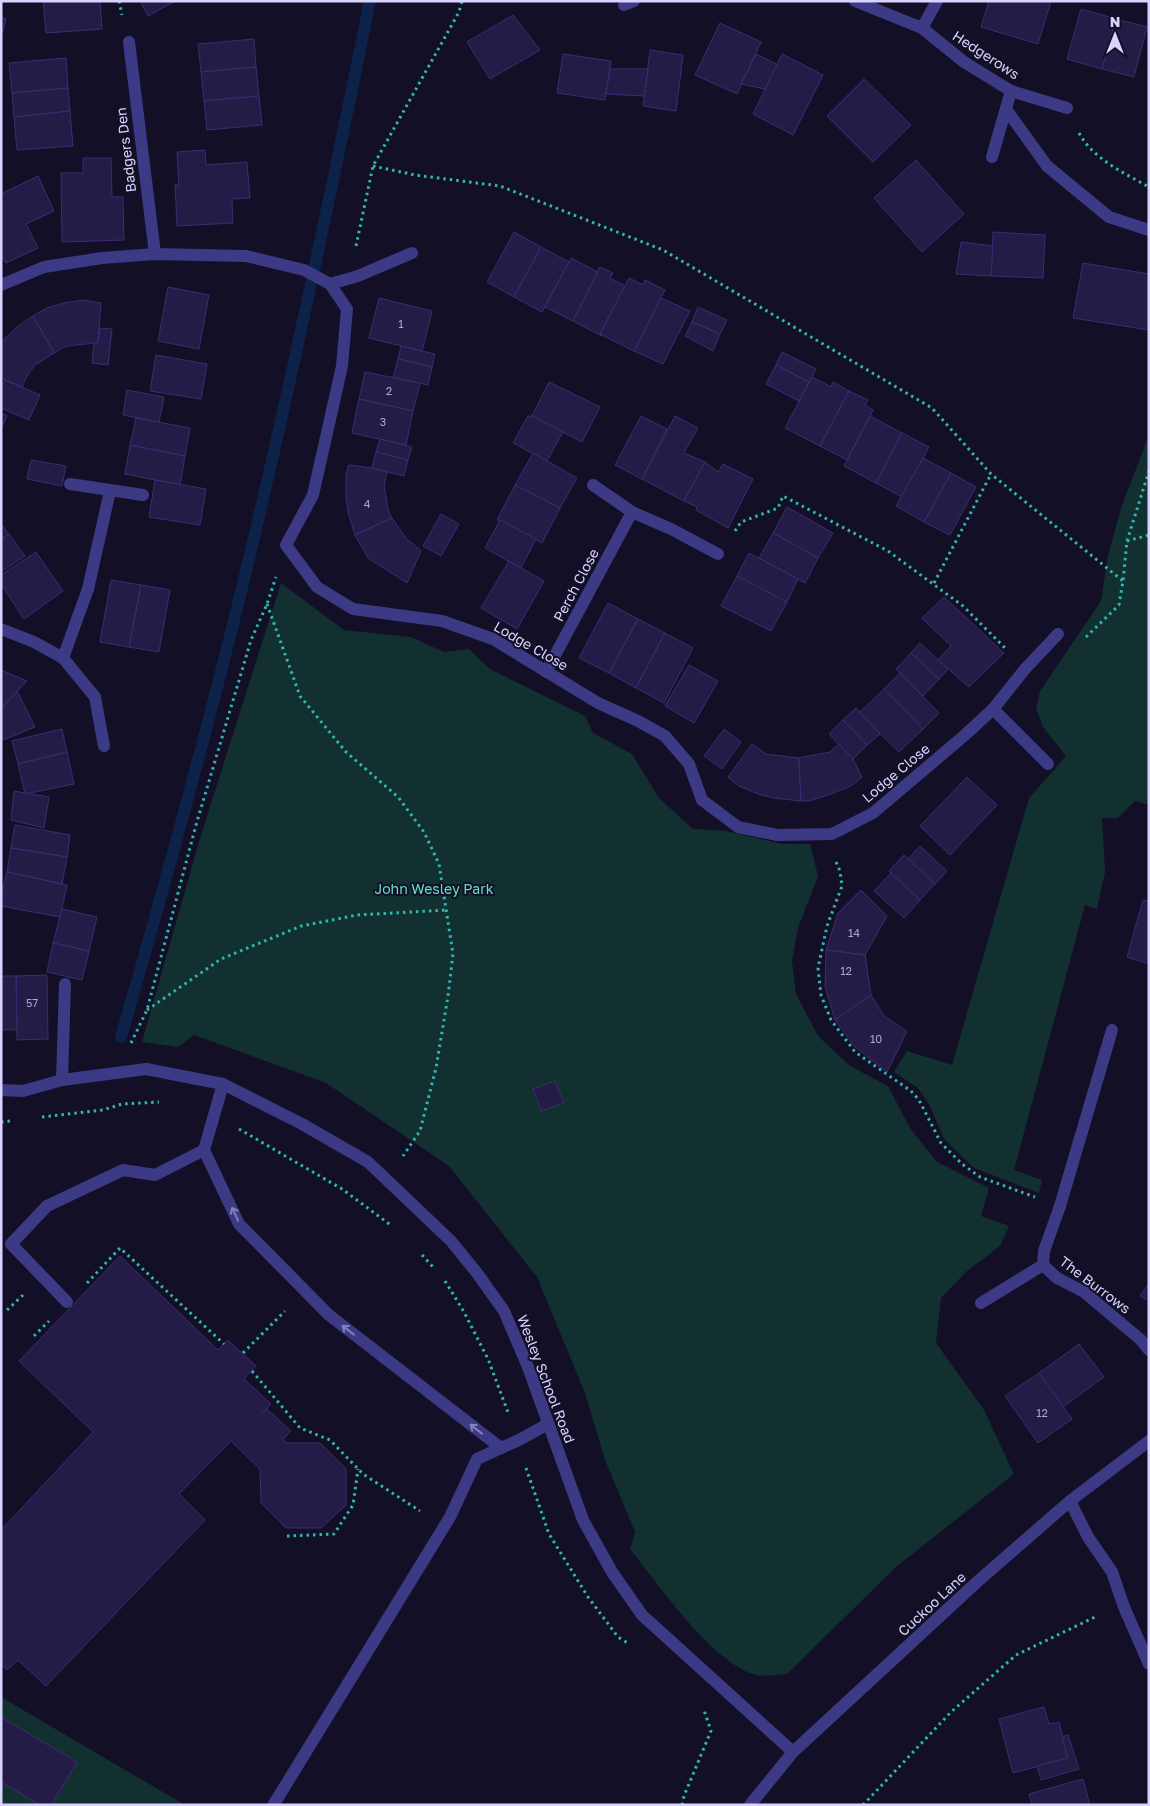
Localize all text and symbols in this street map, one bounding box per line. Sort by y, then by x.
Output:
north arrow [1090,10,1140,60]
text: N [1110,13,1120,30]
street label: Hedgerows [950,27,1023,83]
street label: Badgers Den [112,107,139,194]
house number: 1 [398,317,404,330]
house number: 2 [386,384,392,397]
house number: 3 [380,415,386,428]
house number: 4 [364,497,371,510]
street label: Perch Close [549,545,602,624]
street label: Lodge Close [491,617,571,674]
street label: Lodge Close [858,739,933,806]
park label: John Wesley Park [374,880,494,897]
house number: 14 [848,926,860,939]
house number: 12 [840,964,852,977]
house number: 57 [26,996,38,1009]
house number: 10 [870,1032,882,1045]
one-way arrow [230,1207,239,1222]
street label: The Burrows [1056,1252,1134,1317]
street label: Wesley School Road [514,1312,579,1445]
one-way arrow [341,1325,355,1335]
house number: 12 [1036,1406,1048,1419]
one-way arrow [470,1424,483,1435]
street label: Cuckoo Lane [894,1568,969,1639]

